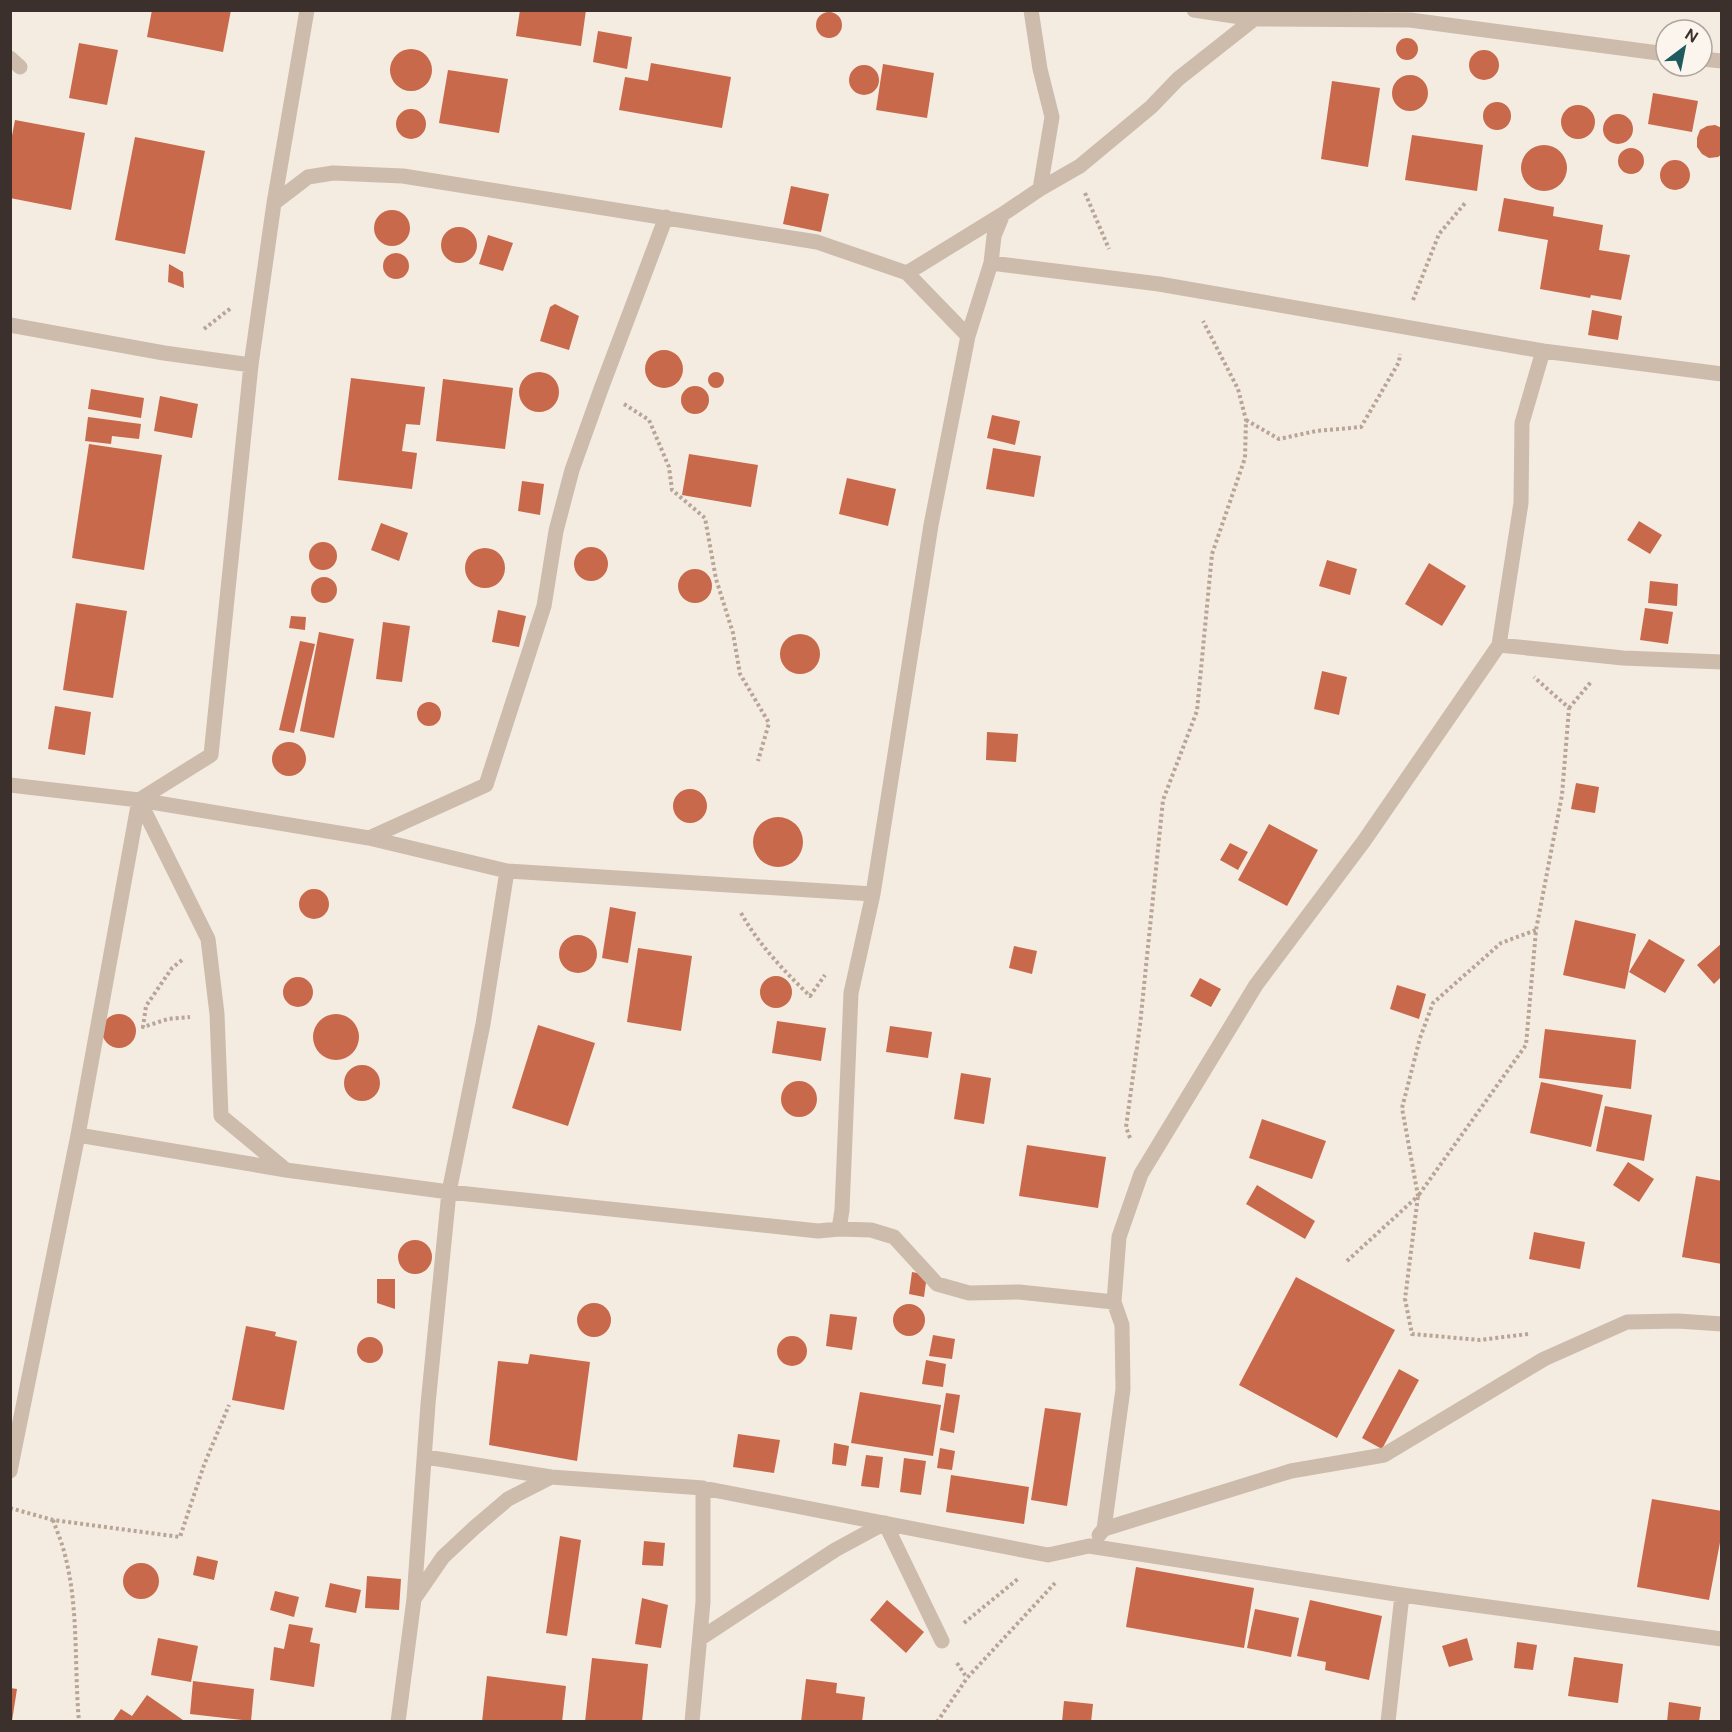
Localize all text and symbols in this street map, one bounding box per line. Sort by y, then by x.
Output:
north arrow [1654,18,1714,78]
text: N [1681,24,1702,48]

